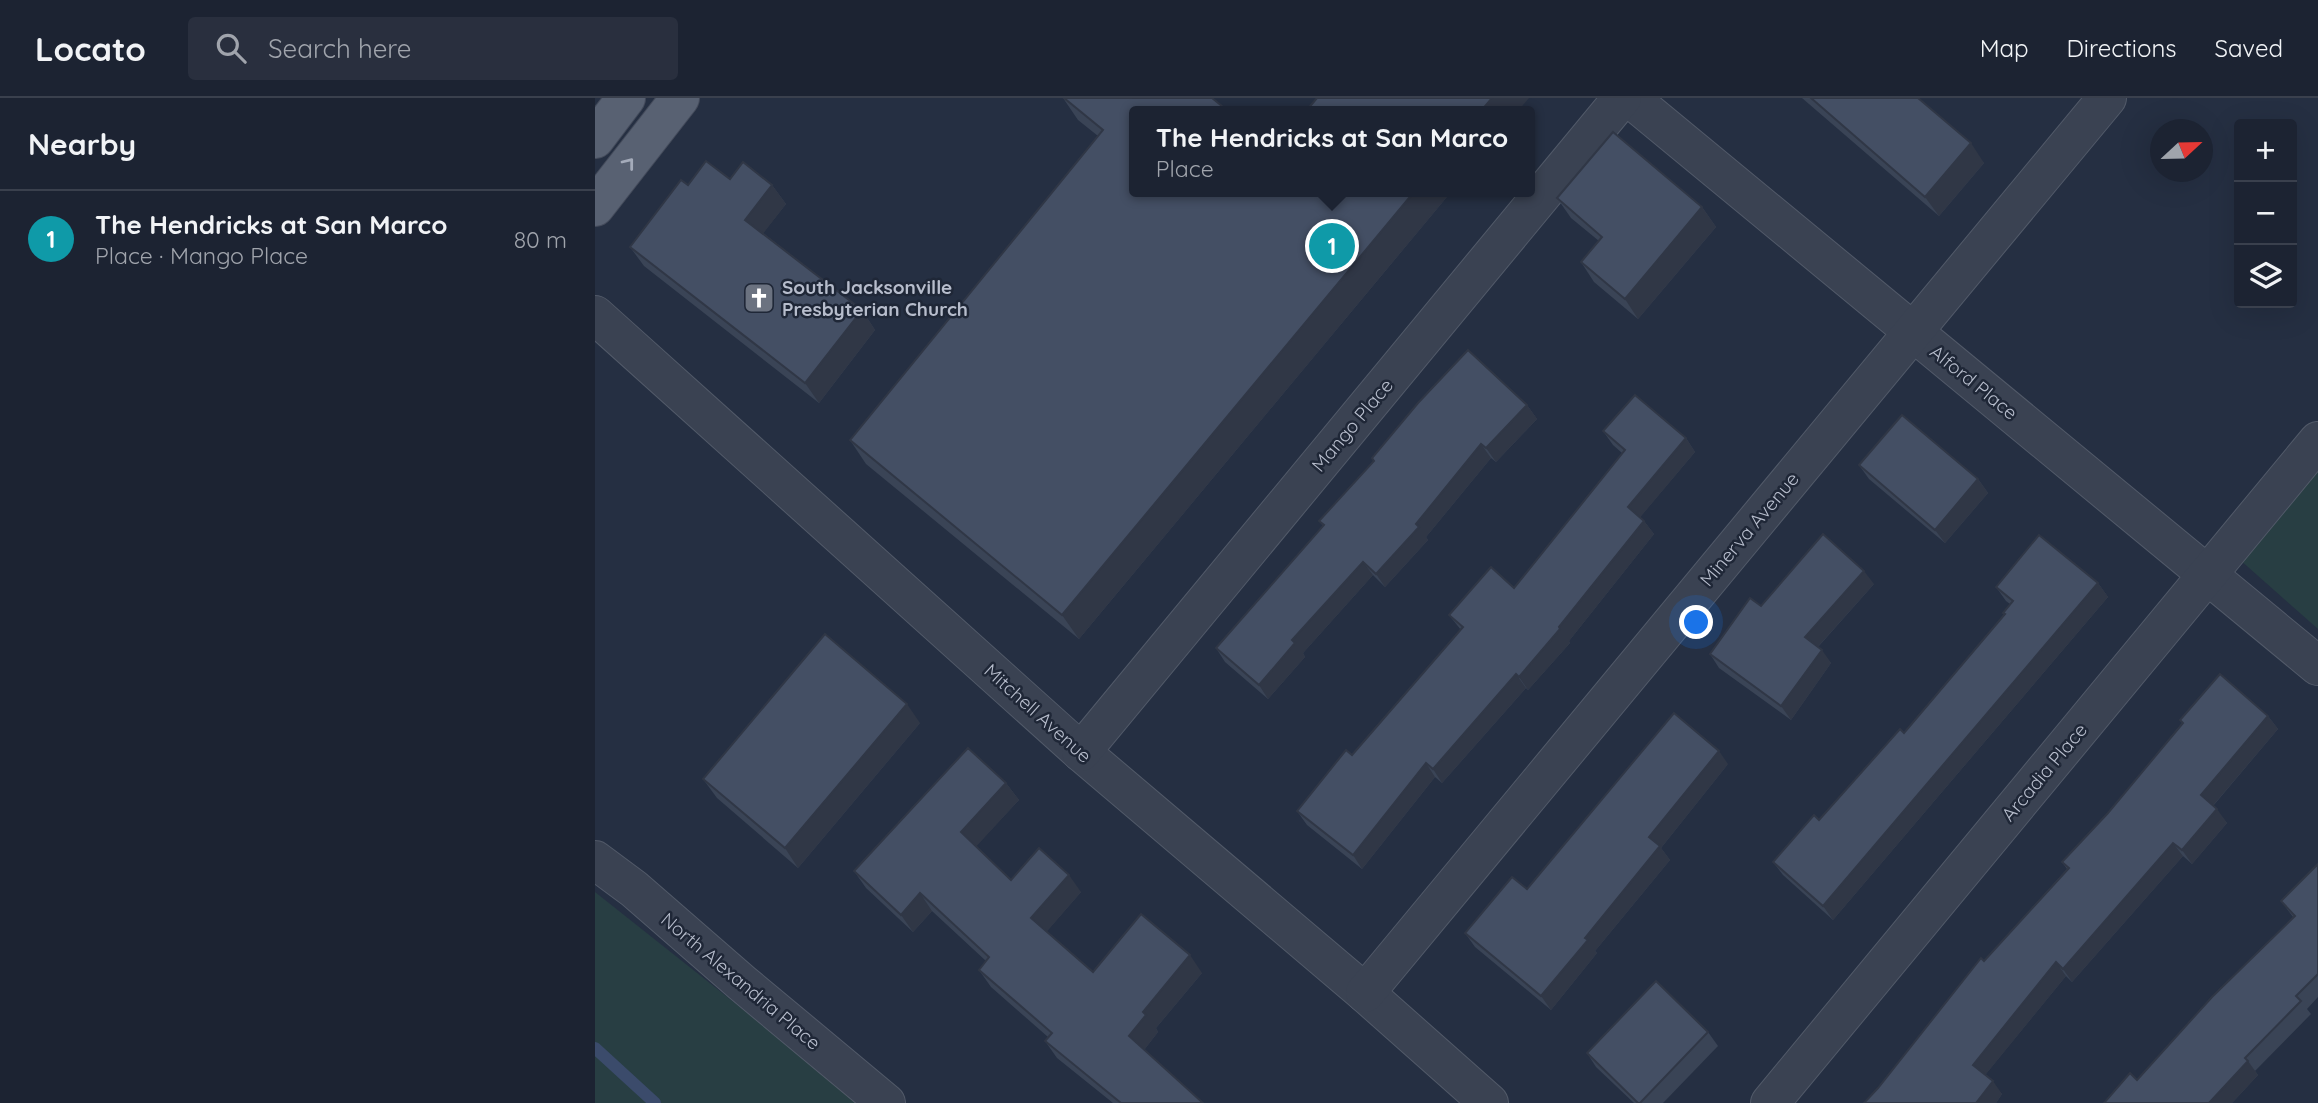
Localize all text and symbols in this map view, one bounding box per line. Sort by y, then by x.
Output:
search box [188,17,678,80]
text: Locato [35,28,146,69]
icon: search [212,29,250,67]
text: Search here [268,32,411,65]
text: Map [1980,33,2029,63]
text: Directions [2067,33,2177,63]
text: Saved [2215,33,2283,63]
popup [1129,106,1535,197]
north arrow [2150,119,2213,182]
map controls [2234,119,2297,308]
button: + [2234,119,2297,182]
text: The Hendricks at San Marco [1156,121,1508,154]
text: Nearby [28,125,136,163]
text: Place [1156,154,1214,183]
one-way arrow [621,158,634,171]
button: − [2234,182,2297,245]
text: The Hendricks at San Marco [95,208,447,241]
pin: 1 [1309,220,1355,272]
text: 1 [47,225,55,254]
text: 80 m [514,225,567,254]
text: Place · Mango Place [95,241,308,270]
button: layers [2234,245,2297,308]
place label: South Jacksonville Presbyterian Church [782,275,968,321]
church icon: South Jacksonville Presbyterian Church [742,281,776,315]
street label: Alford Place [1925,339,2023,425]
street label: Mango Place [1306,374,1398,476]
street label: Minerva Avenue [1694,467,1804,591]
your location [1679,605,1713,639]
street label: Mitchell Avenue [979,658,1097,768]
street label: Arcadia Place [1996,718,2092,826]
street label: North Alexandria Place [656,907,826,1055]

